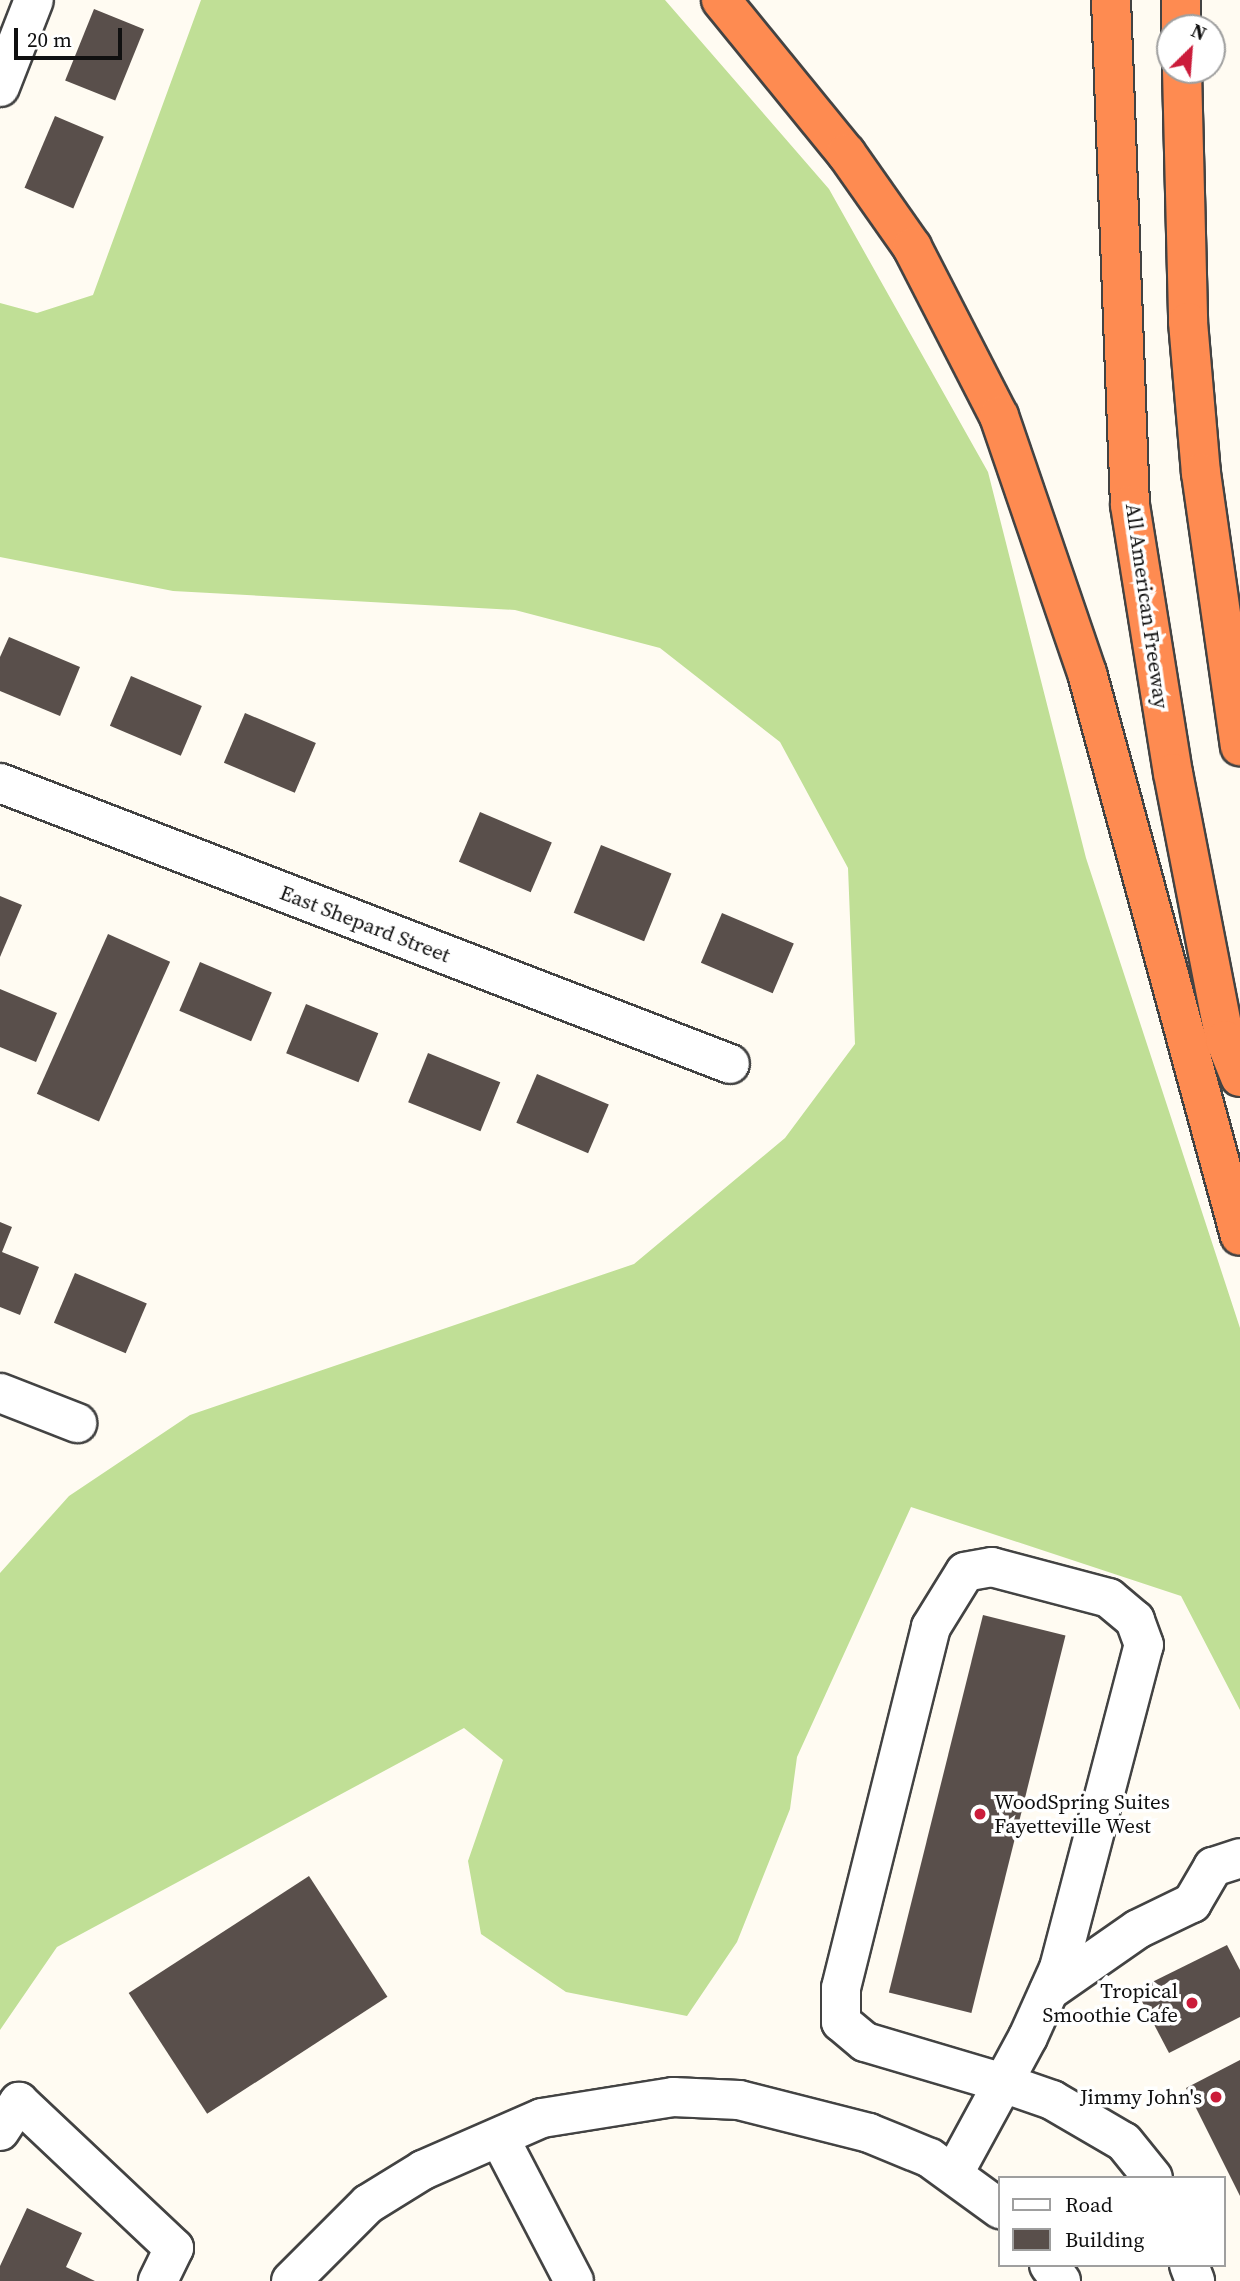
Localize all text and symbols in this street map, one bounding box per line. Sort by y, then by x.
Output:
scale bar [18,14,126,58]
north arrow [1156,14,1226,84]
text: N [1187,17,1211,46]
text: 20 m [27,25,72,54]
street label: All American Freeway [1120,502,1174,710]
street label: East Shepard Street [276,880,454,968]
place label: WoodSpring Suites Fayetteville West [994,1789,1170,1839]
marker: WoodSpring Suites Fayetteville West [972,1806,988,1822]
place label: Tropical Smoothie Cafe [1042,1978,1178,2028]
marker: Tropical Smoothie Cafe [1184,1995,1200,2011]
place label: Jimmy John's [1080,2084,1202,2110]
marker: Jimmy John's [1208,2089,1224,2105]
legend [998,2176,1226,2267]
text: Road [1065,2190,1113,2219]
text: Building [1065,2225,1144,2254]

